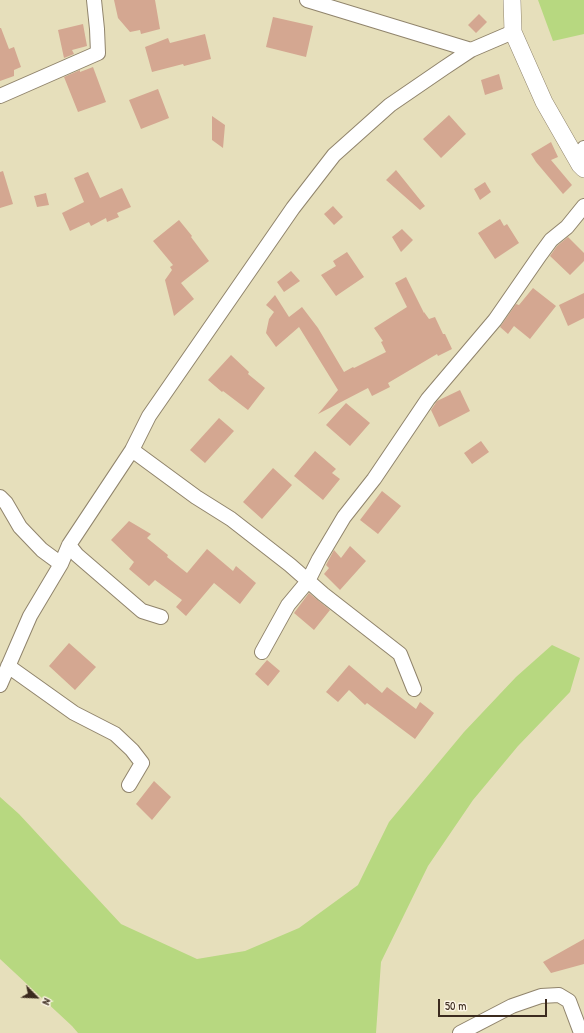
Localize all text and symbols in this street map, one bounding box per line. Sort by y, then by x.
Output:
north arrow [16,977,56,1017]
scale bar [440,991,549,1017]
text: N [39,996,55,1007]
text: 50 m [445,997,466,1014]

